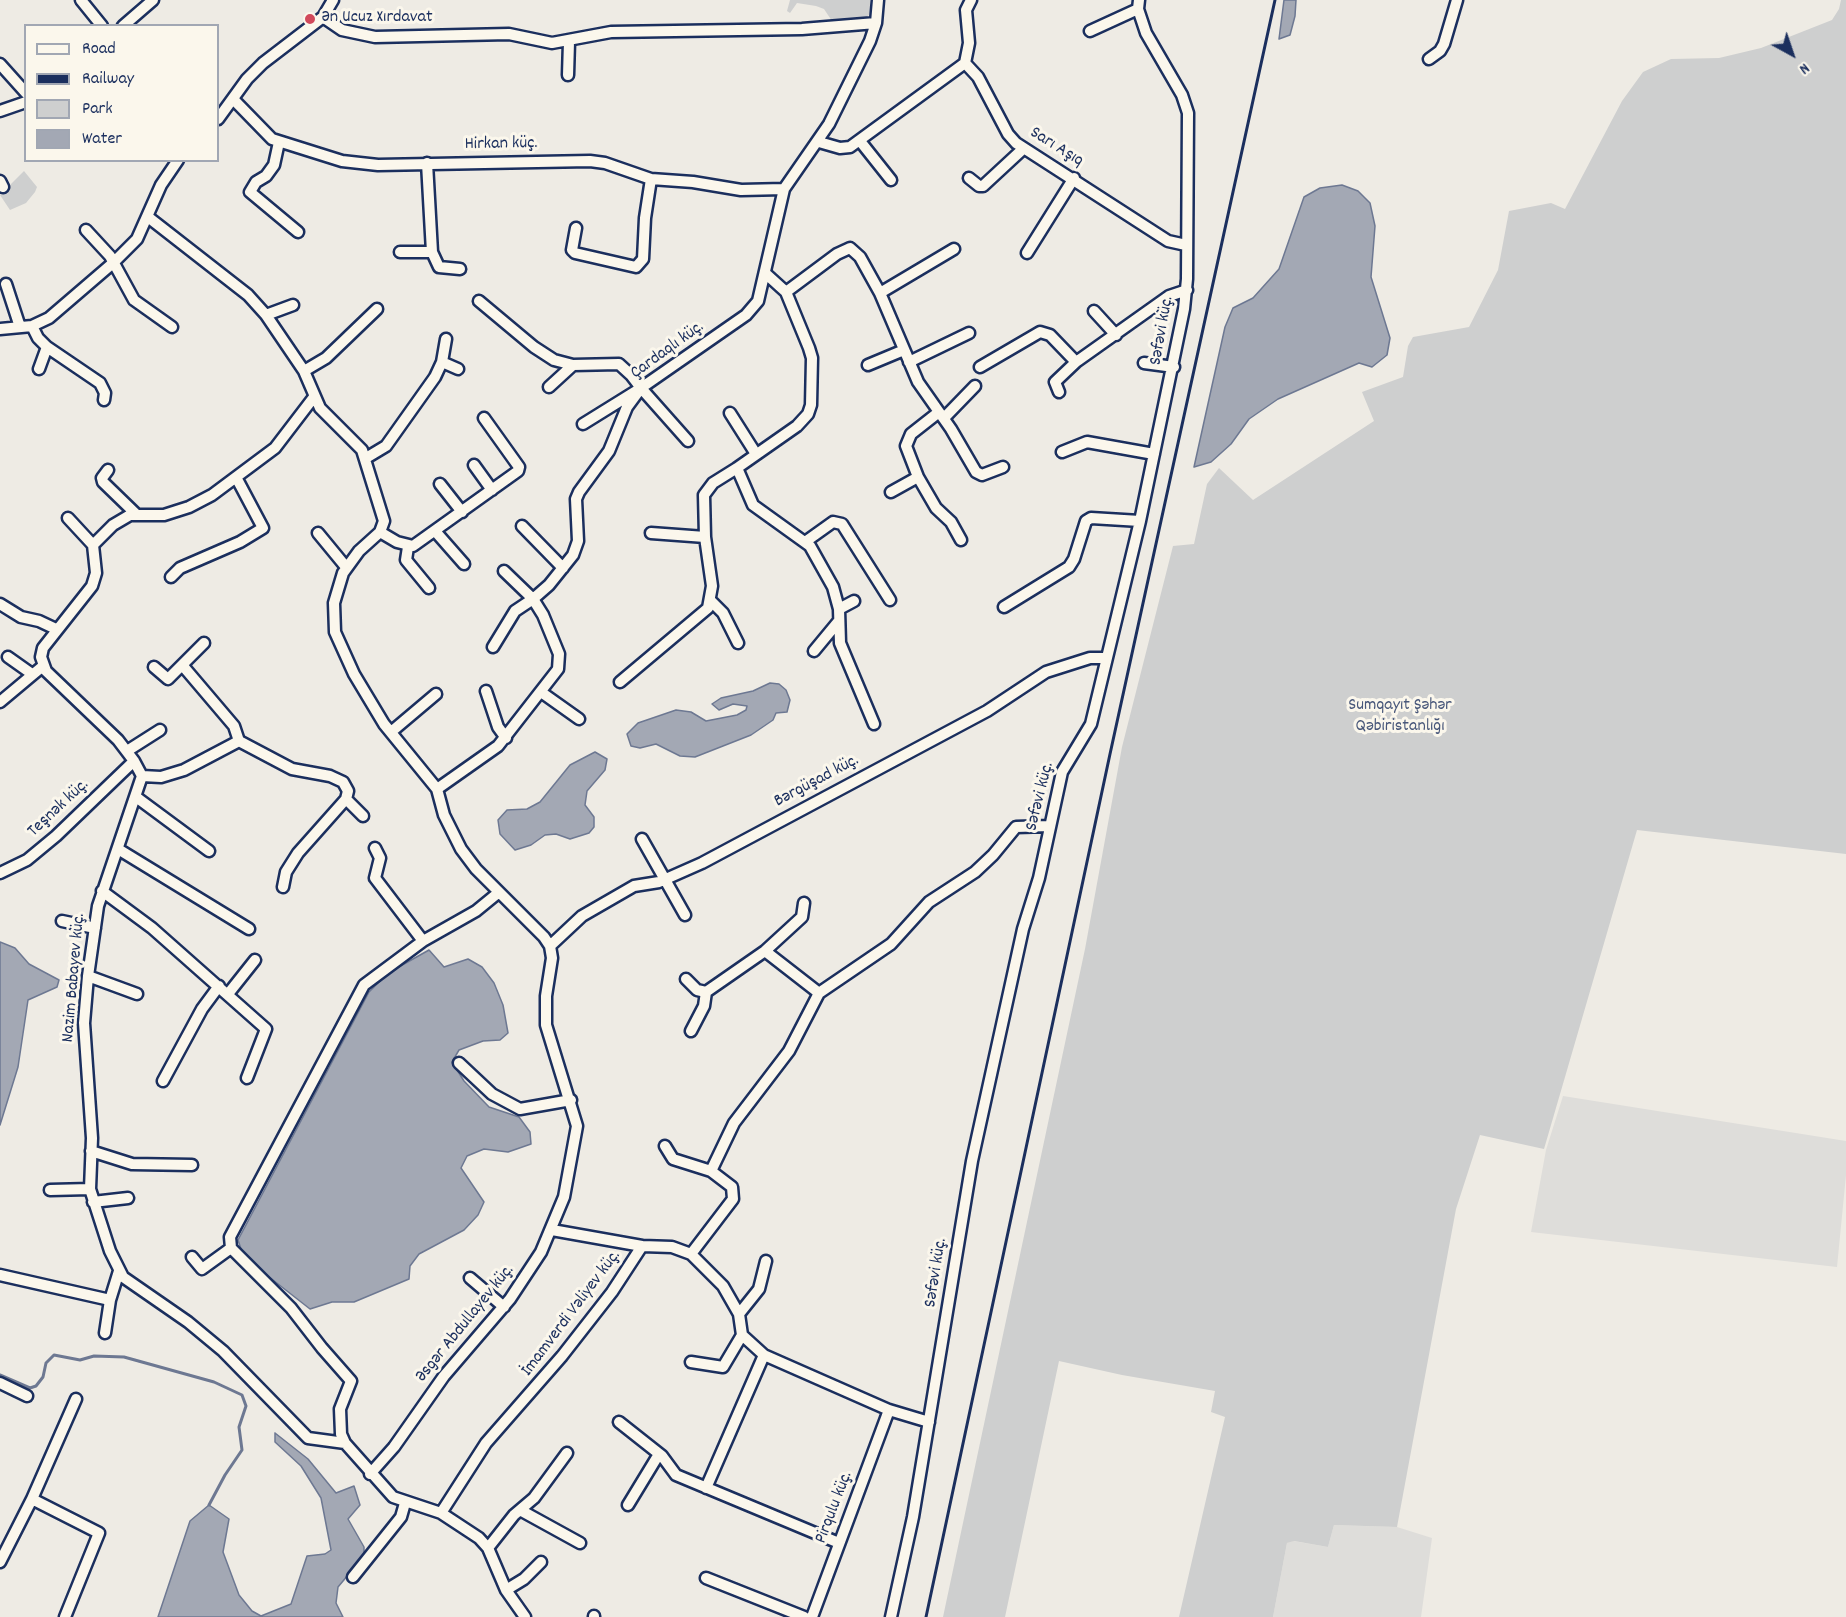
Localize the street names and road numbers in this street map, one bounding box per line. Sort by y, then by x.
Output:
street label: Sarı Aşıq [1025,123,1087,173]
street label: Hirkan küç. [464,134,538,156]
street label: Səfəvi küç. [1146,295,1180,367]
street label: Çardaqlı küç. [627,317,709,385]
street label: Bərgüşad küç. [771,751,863,813]
street label: Səfəvi küç. [1022,760,1060,834]
street label: Teşnək küç. [24,775,94,843]
street label: Nazim Babayev küç. [59,913,91,1043]
street label: Səfəvi küç. [921,1237,953,1309]
street label: İmamverdi Vəliyev küç. [518,1247,626,1381]
street label: Əsgər Abdullayev küç. [412,1261,520,1387]
street label: Pirqulu küç. [811,1469,859,1547]

